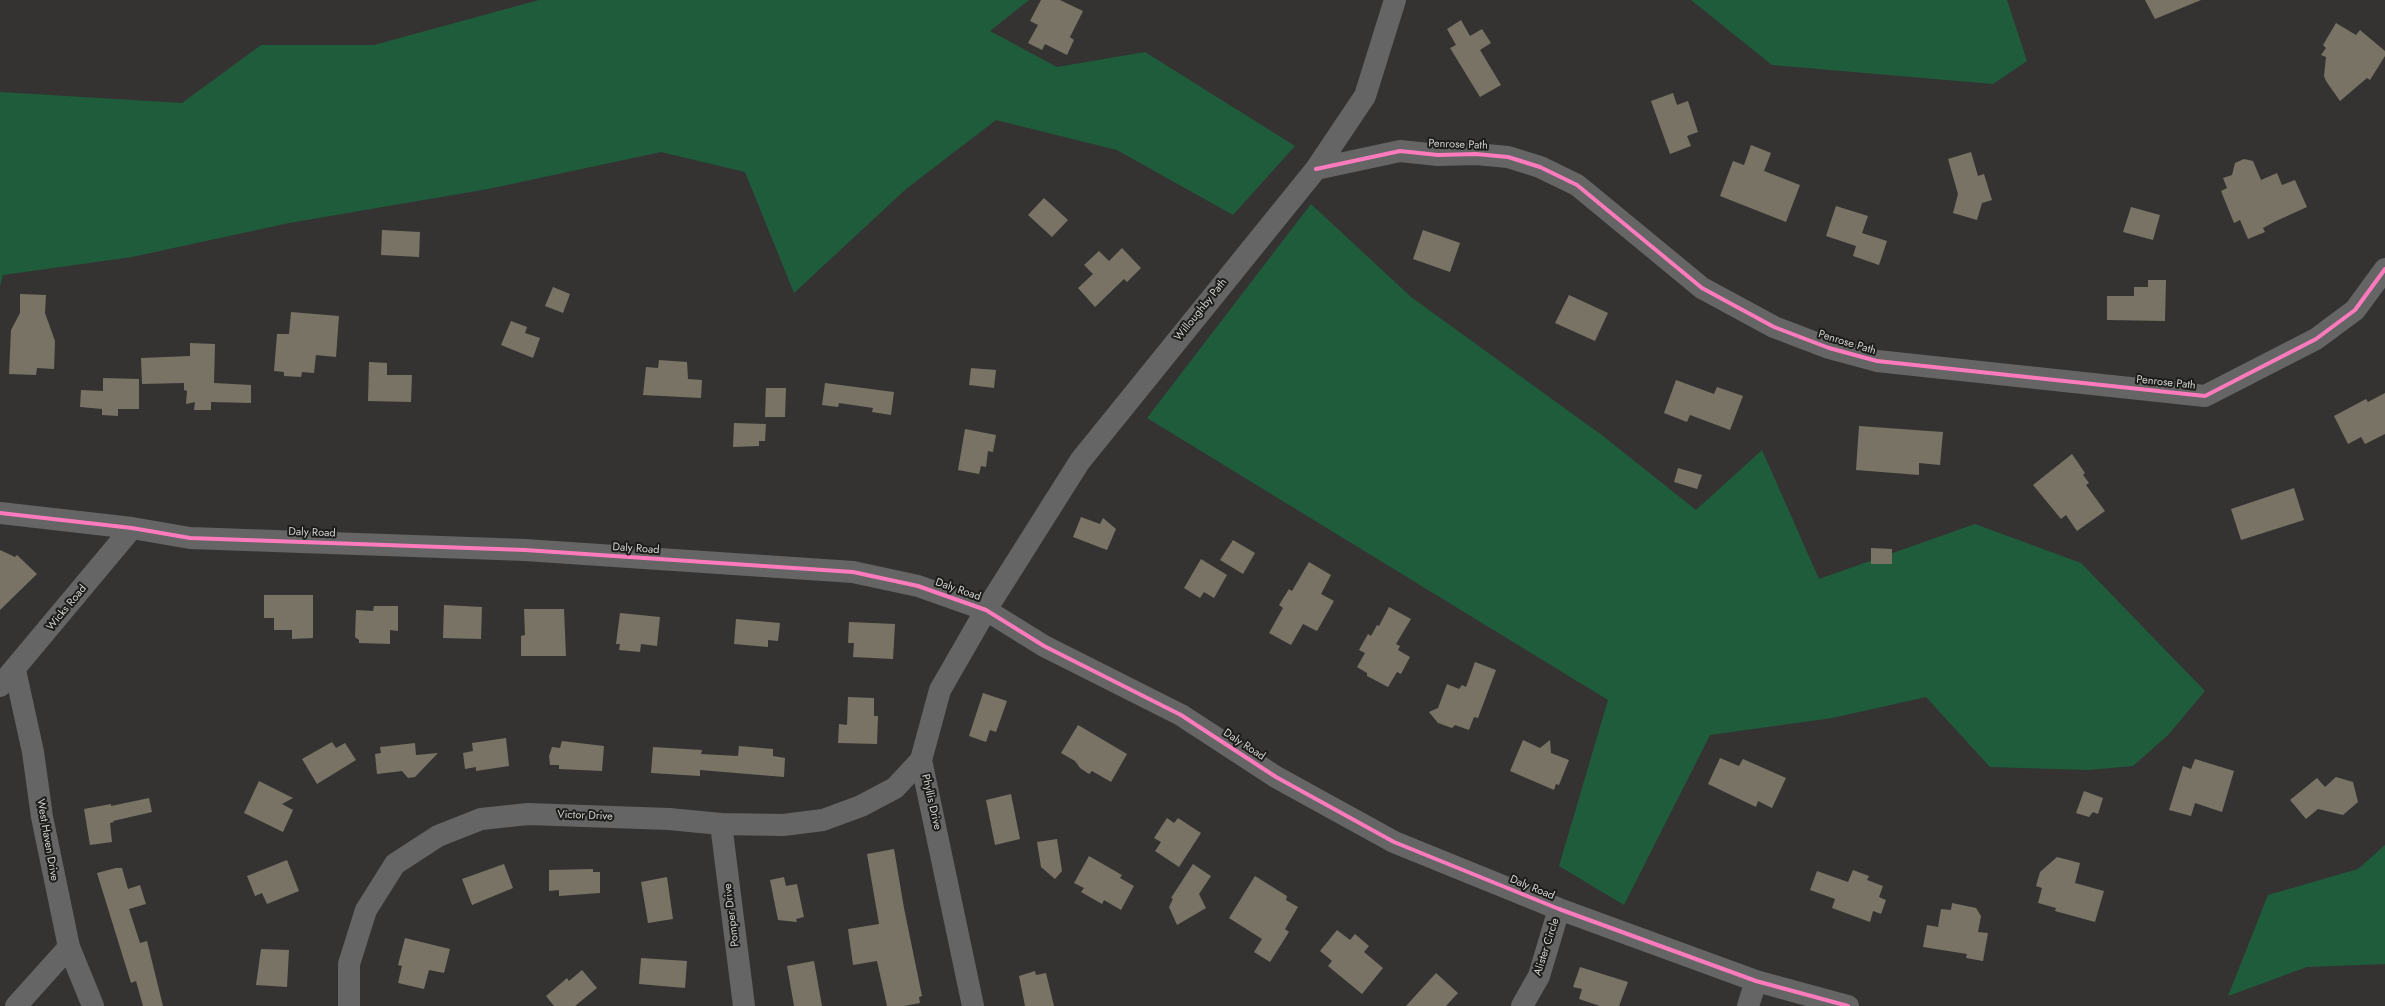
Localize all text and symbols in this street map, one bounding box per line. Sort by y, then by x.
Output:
street label: Penrose Path [1428,137,1488,153]
street label: Willoughby Path [1172,276,1230,344]
street label: Penrose Path [1817,328,1877,358]
street label: Penrose Path [2136,373,2196,393]
street label: Daly Road [288,526,336,540]
street label: Daly Road [612,541,660,557]
street label: Daly Road [934,576,982,604]
street label: Wicks Road [44,583,90,633]
street label: Daly Road [1221,727,1267,763]
street label: Phyllis Drive [918,773,944,831]
street label: West Haven Drive [33,798,61,882]
street label: Victor Drive [557,808,613,824]
street label: Daly Road [1508,873,1556,903]
street label: Pomper Drive [722,883,742,947]
street label: Alister Circle [1531,916,1563,978]

